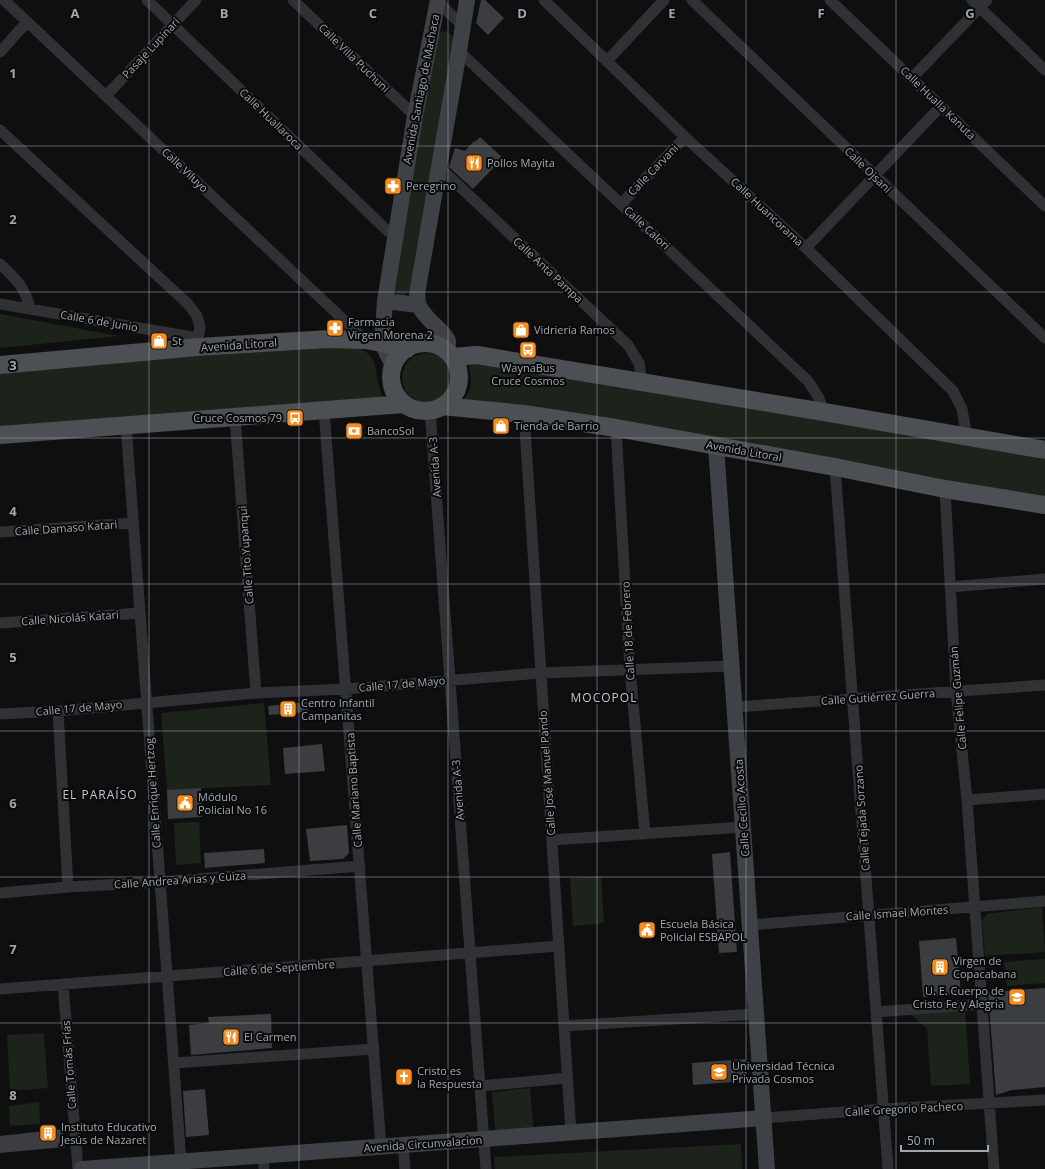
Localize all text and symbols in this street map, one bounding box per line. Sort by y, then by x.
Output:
text: A [71,4,80,22]
text: B [220,4,229,22]
text: C [369,4,377,22]
text: D [517,4,527,22]
text: E [668,4,676,22]
text: F [817,4,825,22]
text: G [965,4,975,22]
street label: Avenida Santiago de Machaca [399,13,442,165]
street label: Pasaje Lupinari [119,14,183,81]
street label: Calle Villa Puchuni [316,20,393,95]
street label: Calle Hualla Kanuta [897,63,979,143]
text: 1 [9,64,17,82]
street label: Calle Huallaroca [236,84,306,153]
street label: Calle Carvani [624,141,681,199]
street label: Calle Ojsani [842,143,895,196]
street label: Calle Viluyo [159,144,212,195]
restaurant icon: Pollos Mayita [464,153,484,173]
place label: Pollos Mayita [487,155,555,170]
street label: Calle Huancorama [728,174,807,249]
pharmacy icon: Peregrino [383,176,403,196]
place label: Peregrino [406,178,456,193]
street label: Calle Calori [621,203,673,253]
text: 2 [9,210,17,228]
street label: Calle Anta Pampa [510,233,586,306]
street label: Calle 6 de Junio [59,306,139,335]
place label: Farmacia Virgen Morena 2 [348,314,433,342]
pharmacy icon: Farmacia Virgen Morena 2 [325,318,345,338]
shop icon: Vidriería Ramos [511,320,531,340]
place label: Vidriería Ramos [534,322,615,337]
shop icon: St [149,331,169,351]
place label: St [172,333,182,348]
street label: Avenida Litoral [200,334,278,355]
bus stop icon: WaynaBus Cruce Cosmos [518,340,538,360]
text: 3 [9,356,17,374]
place label: WaynaBus Cruce Cosmos [491,360,565,388]
bus stop icon: Cruce Cosmos 79 [285,408,305,428]
place label: Cruce Cosmos 79 [193,410,282,425]
shop icon: Tienda de Barrio [491,416,511,436]
place label: Tienda de Barrio [514,418,599,433]
bank icon: BancoSol [344,421,364,441]
place label: BancoSol [367,423,414,438]
street label: Avenida A-3 [425,436,444,498]
street label: Avenida Litoral [705,436,783,465]
text: 4 [9,502,17,520]
street label: Calle Tito Yupanqui [235,505,256,605]
street label: Calle Damaso Katari [14,516,118,539]
street label: Calle 18 de Febrero [617,581,638,681]
street label: Calle Nicolás Katari [21,607,119,628]
street label: Calle Felipe Guzmán [946,646,969,750]
text: 5 [9,648,17,666]
street label: Calle 17 de Mayo [358,672,446,695]
street label: Calle Gutiérrez Guerra [820,685,936,708]
district label: MOCOPOL [571,689,637,706]
place label: Centro Infantil Campanitas [301,695,375,723]
street label: Calle 17 de Mayo [35,696,123,719]
building icon: Centro Infantil Campanitas [278,699,298,719]
street label: Calle José Manuel Pando [535,709,558,836]
street label: Calle Mariano Baptista [342,732,365,848]
street label: Calle Enrique Hertzog [141,737,164,849]
street label: Avenida A-3 [448,759,467,821]
street label: Calle Cecilio Acosta [731,759,752,857]
street label: Calle Tejada Sorzano [850,764,873,872]
district label: EL PARAÍSO [62,786,138,803]
place label: Módulo Policial No 16 [198,789,267,817]
public building icon: Módulo Policial No 16 [175,793,195,813]
text: 6 [9,794,17,812]
street label: Calle Andrea Arias y Cuiza [113,867,246,892]
street label: Calle Ismael Montes [845,901,949,924]
place label: Escuela Básica Policial ESBAPOL [660,916,746,944]
public building icon: Escuela Básica Policial ESBAPOL [637,920,657,940]
text: 7 [9,940,17,958]
place label: Virgen de Copacabana [953,953,1016,981]
street label: Calle 6 de Septiembre [223,956,335,979]
building icon: Virgen de Copacabana [930,957,950,977]
place label: U. E. Cuerpo de Cristo Fe y Alegria [913,983,1004,1011]
school or university icon: U. E. Cuerpo de Cristo Fe y Alegria [1007,987,1027,1007]
street label: Calle Tomás Frías [58,1020,79,1110]
restaurant icon: El Carmen [221,1027,241,1047]
place label: El Carmen [244,1029,296,1044]
place label: Universidad Técnica Privada Cosmos [732,1058,835,1086]
school or university icon: Universidad Técnica Privada Cosmos [709,1062,729,1082]
place label: Cristo es la Respuesta [417,1063,482,1091]
church icon: Cristo es la Respuesta [394,1067,414,1087]
text: 8 [9,1086,17,1104]
street label: Calle Gregorio Pacheco [844,1098,964,1119]
place label: Instituto Educativo Jesús de Nazaret [60,1119,157,1147]
building icon: Instituto Educativo Jesús de Nazaret [38,1123,58,1143]
scale bar [901,1127,988,1153]
street label: Avenida Circunvalacion [363,1132,483,1155]
text: 50 m [907,1132,935,1149]

